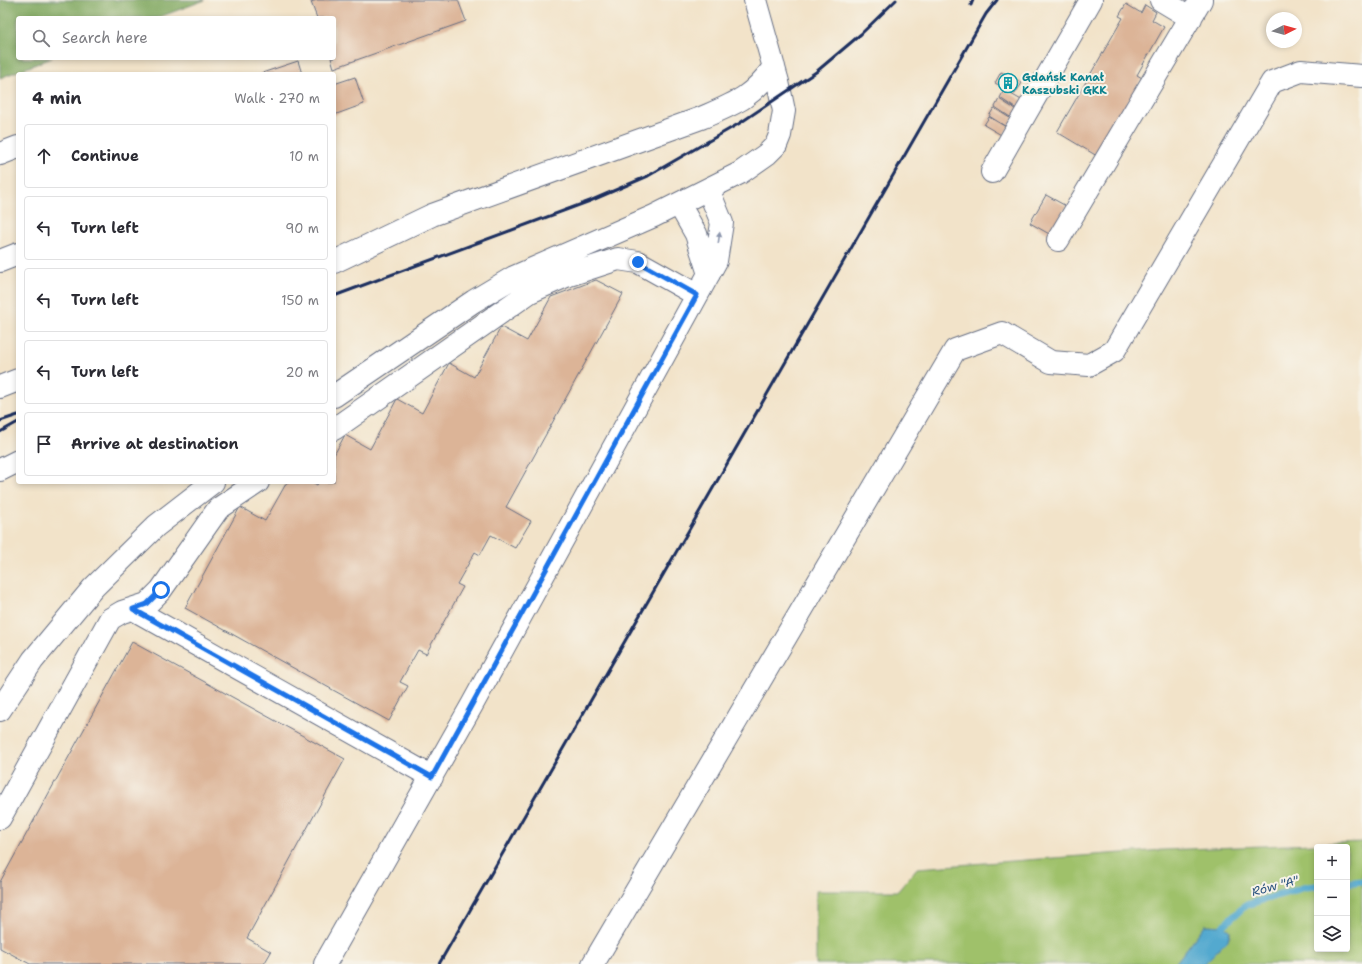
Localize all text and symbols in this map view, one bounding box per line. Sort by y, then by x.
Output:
north arrow [1266,12,1302,48]
search box [16,16,336,60]
icon: search [30,27,52,49]
text: Search here [62,28,148,48]
place label: Gdańsk Kanał Kaszubski GKK [1022,70,1107,98]
building icon: Gdańsk Kanał Kaszubski GKK [997,72,1019,94]
text: 4 min [32,87,82,109]
text: Walk · 270 m [234,90,320,107]
icon: ahead [33,145,55,167]
text: Continue [71,146,139,166]
text: 10 m [289,148,319,165]
icon: left [33,217,55,239]
text: Turn left [71,218,139,238]
text: 90 m [285,220,319,237]
one-way arrow [716,232,722,244]
route end [629,253,647,271]
icon: left [33,289,55,311]
text: Turn left [71,290,139,310]
text: 150 m [281,292,319,309]
icon: left [33,361,55,383]
text: Turn left [71,362,139,382]
text: 20 m [286,364,319,381]
icon: arrive [33,433,55,455]
text: Arrive at destination [71,434,239,454]
route start [152,581,170,599]
map controls [1314,844,1350,952]
button: + [1314,844,1350,880]
water label: Rów "A" [1250,872,1301,900]
button: − [1314,880,1350,916]
button: layers [1314,916,1350,952]

